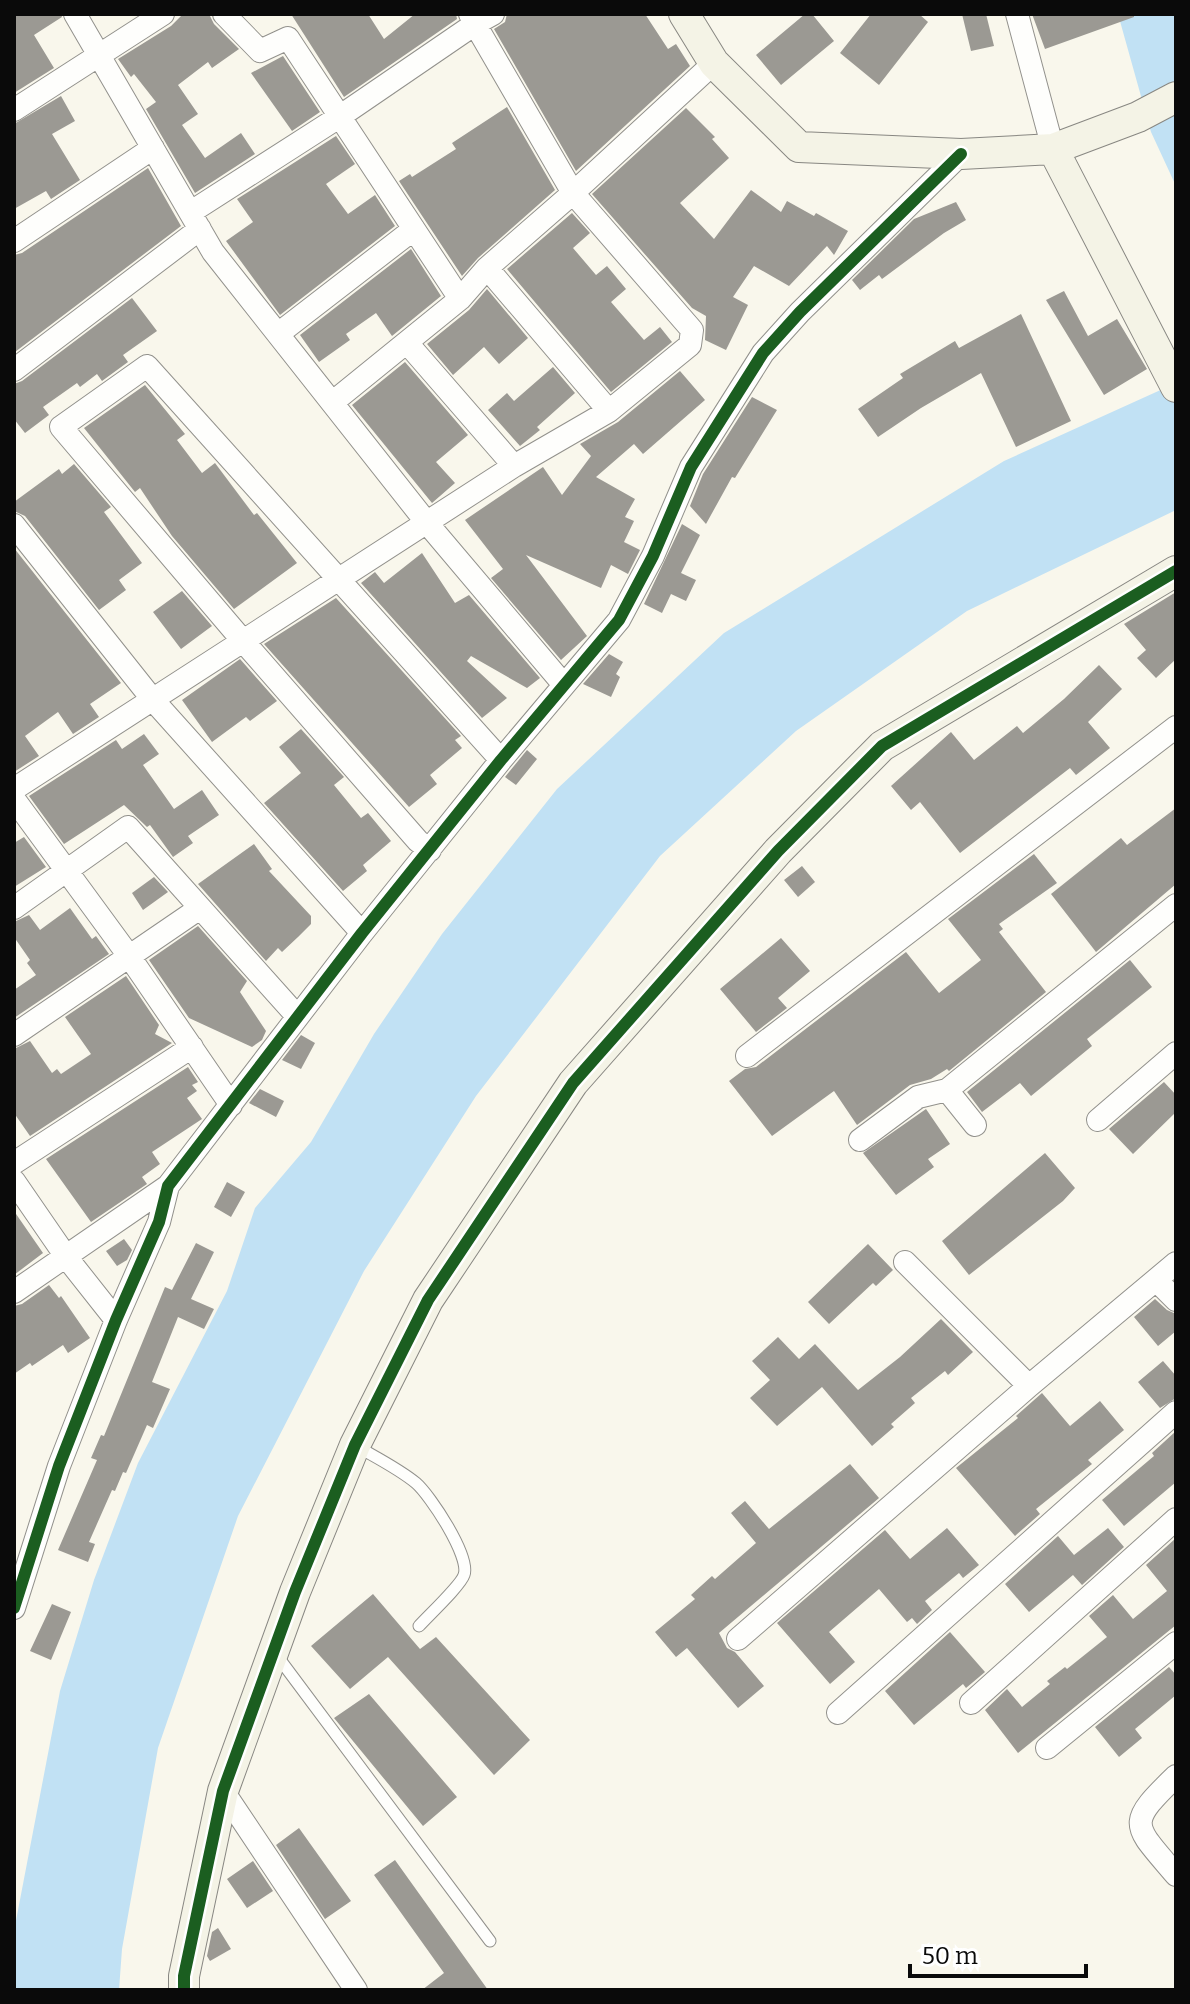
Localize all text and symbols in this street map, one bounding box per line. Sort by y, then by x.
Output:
scale bar [910,1928,1086,1978]
text: 50 m [922,1942,978,1970]

